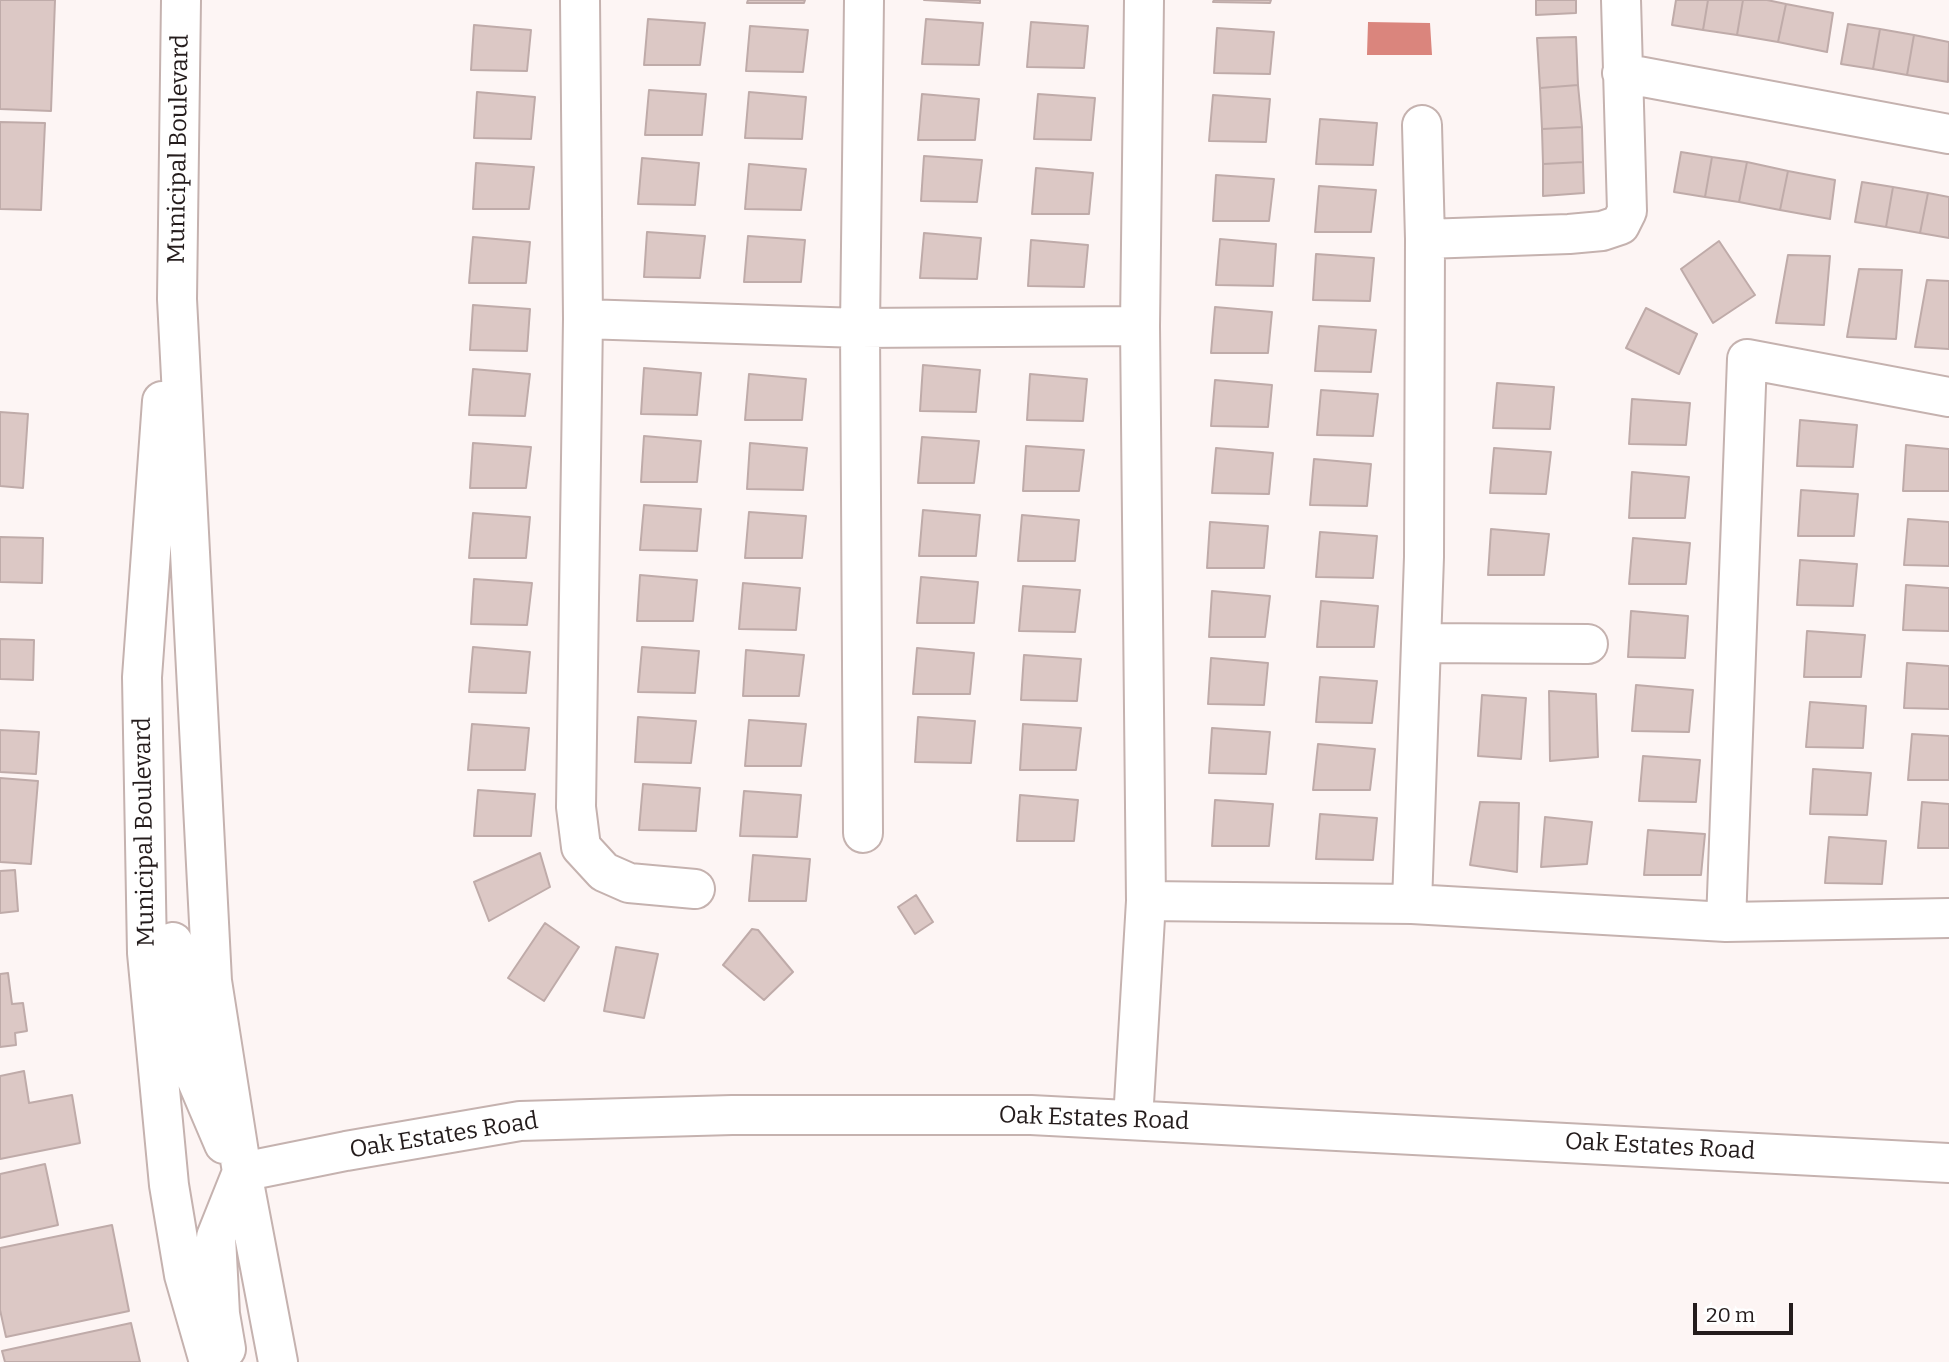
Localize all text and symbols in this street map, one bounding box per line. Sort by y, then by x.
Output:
street label: Municipal Boulevard [163,34,195,264]
street label: Municipal Boulevard [129,717,161,947]
street label: Oak Estates Road [998,1101,1190,1137]
street label: Oak Estates Road [348,1107,540,1165]
street label: Oak Estates Road [1564,1128,1756,1166]
scale bar [1697,1288,1797,1332]
text: 20 m [1706,1302,1755,1328]

